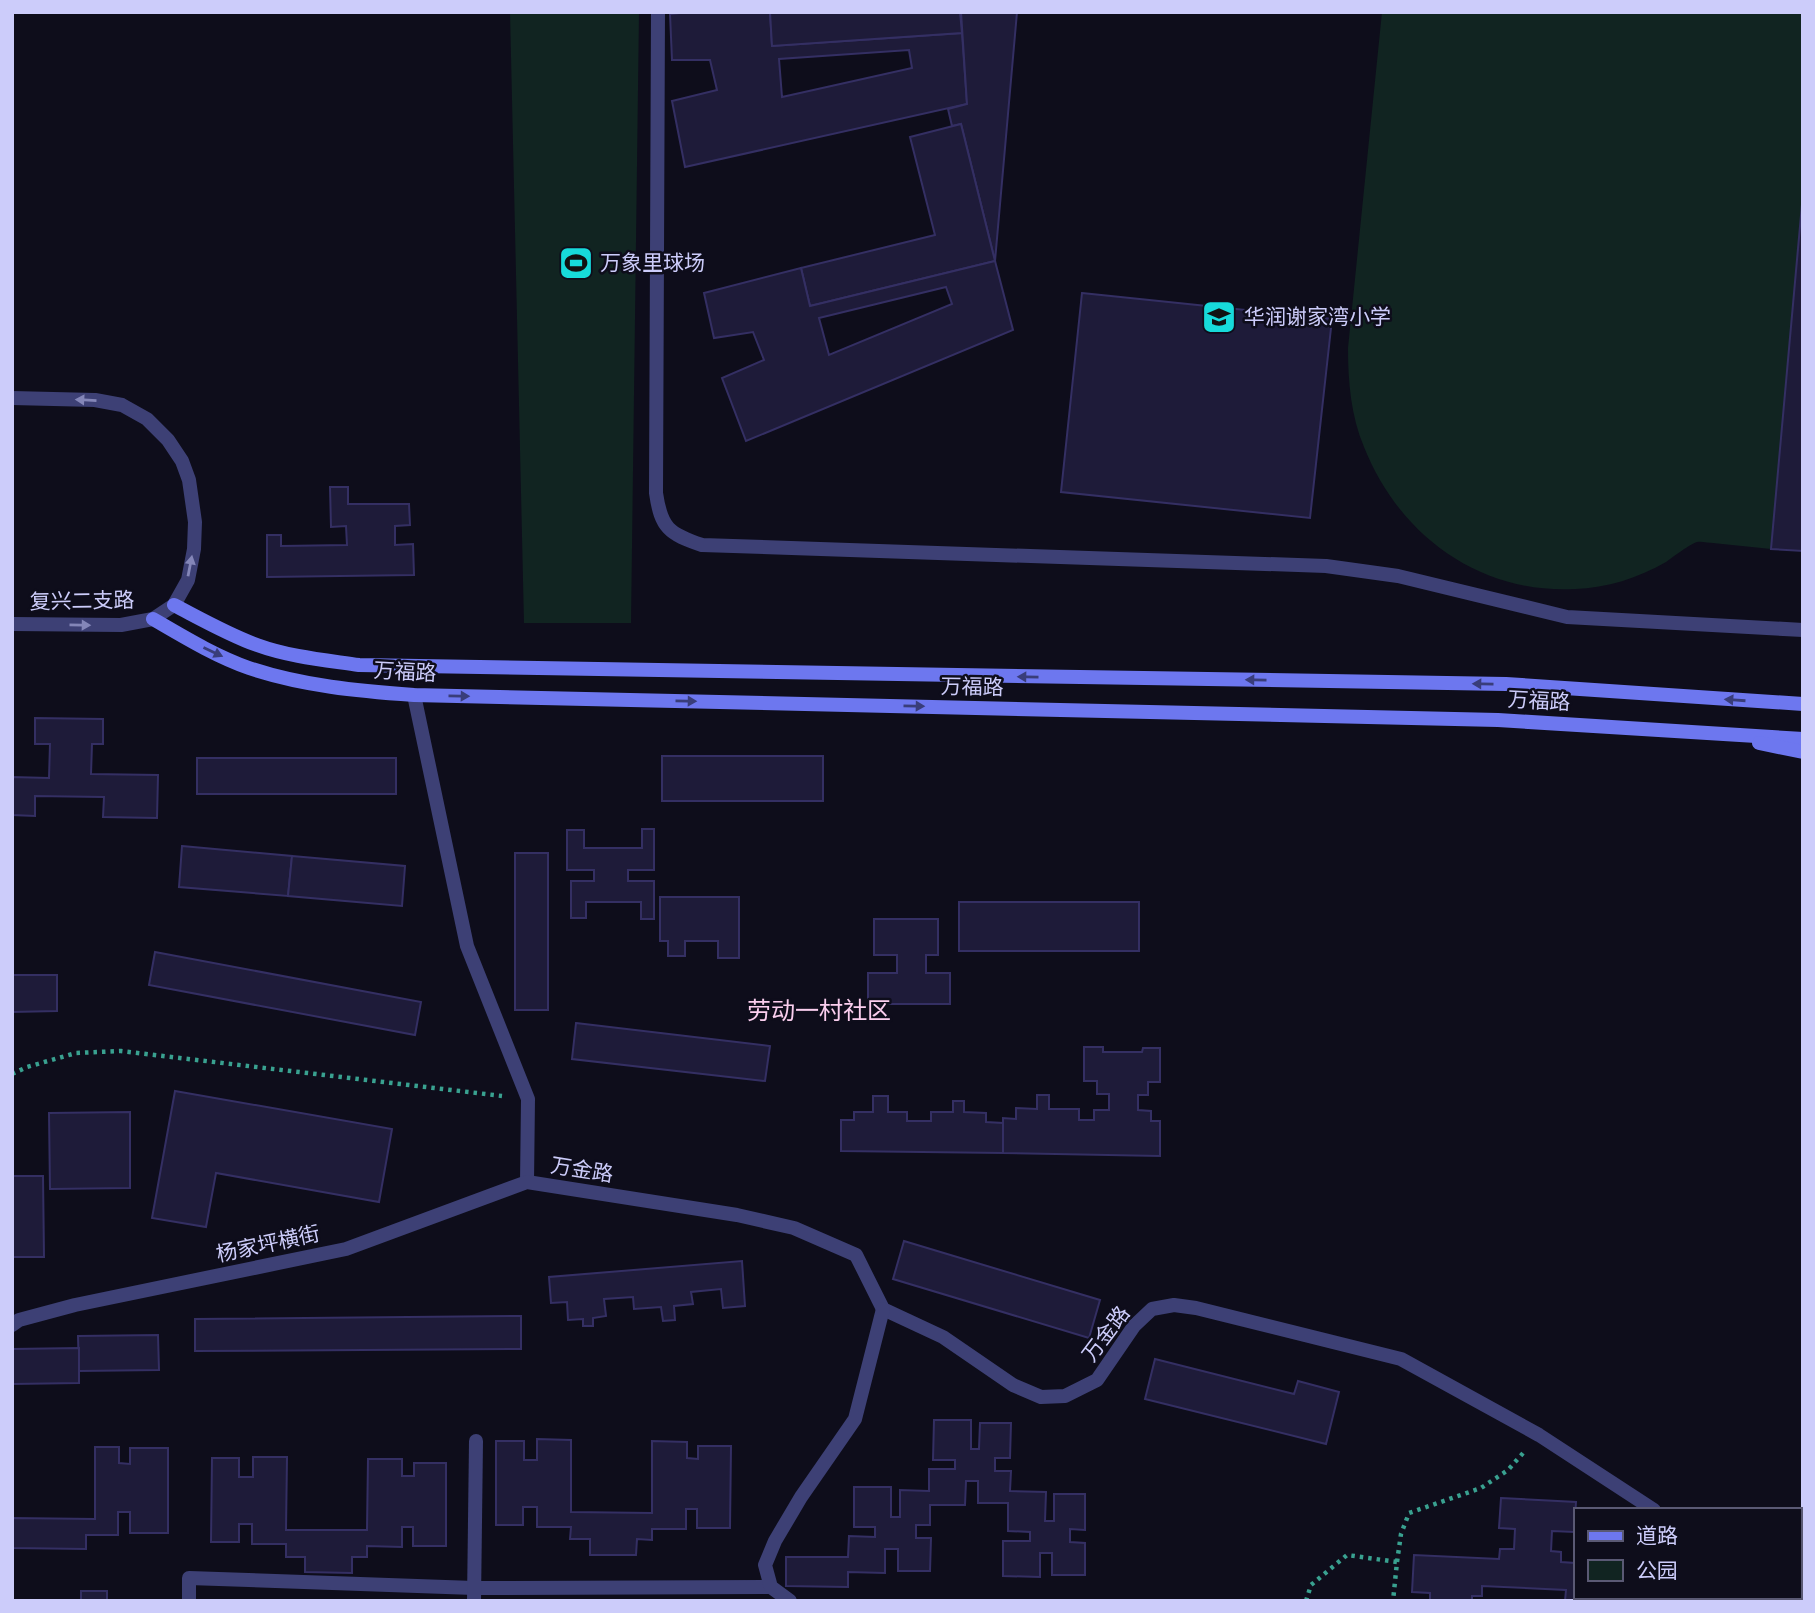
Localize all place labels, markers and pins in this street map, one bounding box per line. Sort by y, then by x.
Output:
sports icon: 万象里球场 [557,244,595,282]
place label: 万象里球场 [600,248,705,276]
school or university icon: 华润谢家湾小学 [1200,298,1238,336]
place label: 华润谢家湾小学 [1244,302,1391,330]

